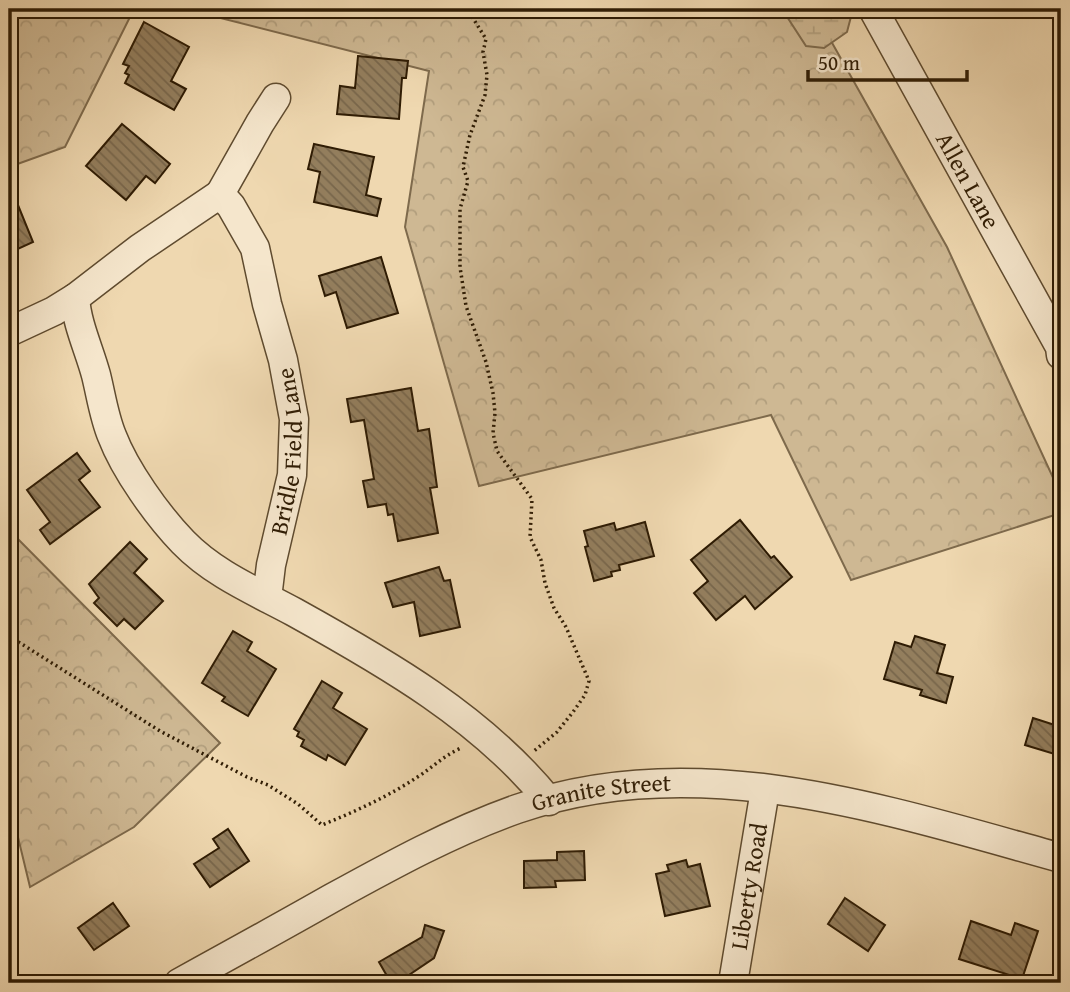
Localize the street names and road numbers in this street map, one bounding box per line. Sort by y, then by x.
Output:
street label: Allen Lane [927,125,1009,235]
street label: Bridle Field Lane [261,365,311,538]
street label: Granite Street [527,765,672,820]
street label: Liberty Road [721,820,776,952]

